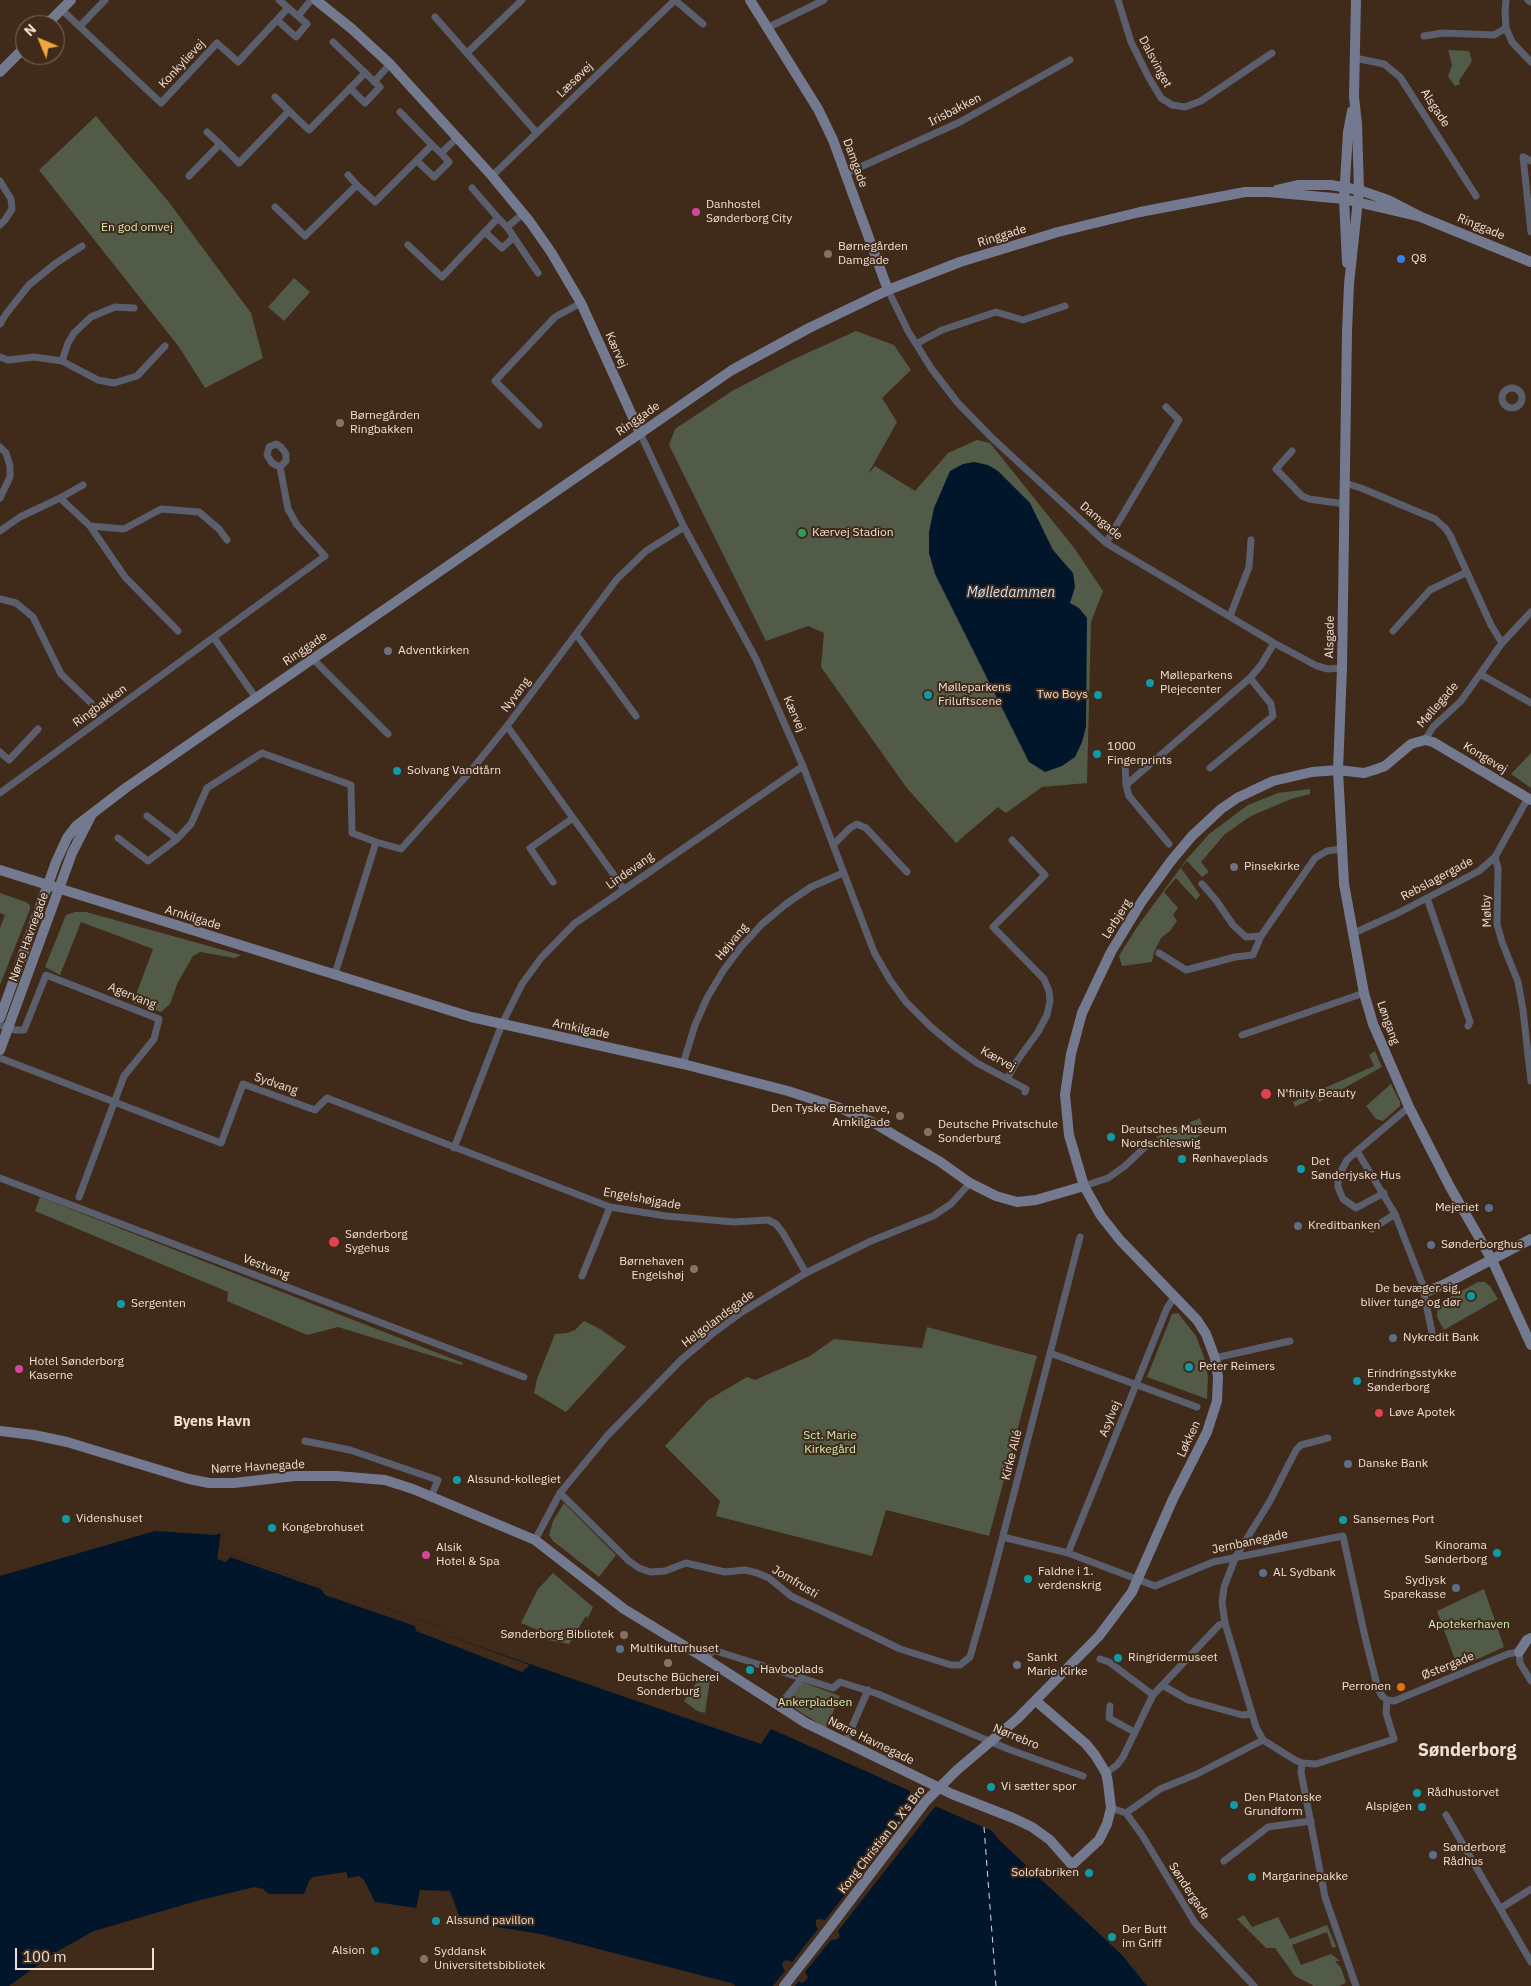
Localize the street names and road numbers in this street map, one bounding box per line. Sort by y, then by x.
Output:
street label: Dalsvinget [1135,34,1175,90]
street label: Konkylievej [156,37,208,91]
street label: Læsøvej [554,59,596,101]
street label: Alsgade [1417,86,1453,130]
street label: Irisbakken [926,91,984,129]
street label: Damgade [839,136,871,190]
street label: Ringgade [1455,211,1507,243]
street label: Ringgade [976,222,1028,250]
street label: Kærvej [602,330,630,370]
street label: Ringgade [613,399,663,439]
street label: Damgade [1077,499,1125,543]
street label: Alsgade [1322,615,1338,659]
street label: Ringgade [280,629,330,669]
street label: Nyvang [498,675,534,715]
street label: Møllegade [1414,679,1462,731]
street label: Ringbakken [70,682,130,730]
street label: Kærvej [780,694,808,734]
street label: Kongevej [1460,739,1510,777]
street label: Lindevang [603,849,657,893]
street label: Rebslagergade [1398,854,1476,904]
street label: Nørre Havnegade [6,890,52,984]
street label: Mølby [1479,894,1495,928]
street label: Lerbjerg [1099,897,1135,941]
street label: Arnkilgade [163,903,223,933]
street label: Højvang [712,921,752,963]
street label: Agervang [106,980,158,1012]
street label: Løngang [1373,999,1403,1047]
street label: Arnkilgade [551,1016,611,1042]
street label: Kærvej [978,1044,1018,1074]
street label: Sydvang [252,1070,300,1098]
street label: Engelshøjgade [602,1185,682,1213]
street label: Vestvang [241,1252,291,1282]
street label: Helgolandsgade [679,1287,757,1351]
street label: Asylvej [1096,1399,1124,1439]
street label: Løkken [1174,1418,1204,1460]
street label: Kirke Allé [999,1428,1025,1482]
street label: Nørre Havnegade [211,1457,305,1477]
street label: Jernbanegade [1211,1527,1289,1557]
street label: Jomfrusti [769,1563,821,1601]
street label: Østergade [1420,1649,1476,1683]
street label: Nørre Havnegade [826,1714,916,1768]
street label: Nørrebro [991,1721,1041,1753]
street label: Kong Christian D. X's Bro [836,1783,928,1897]
street label: Søndergade [1165,1860,1213,1922]

